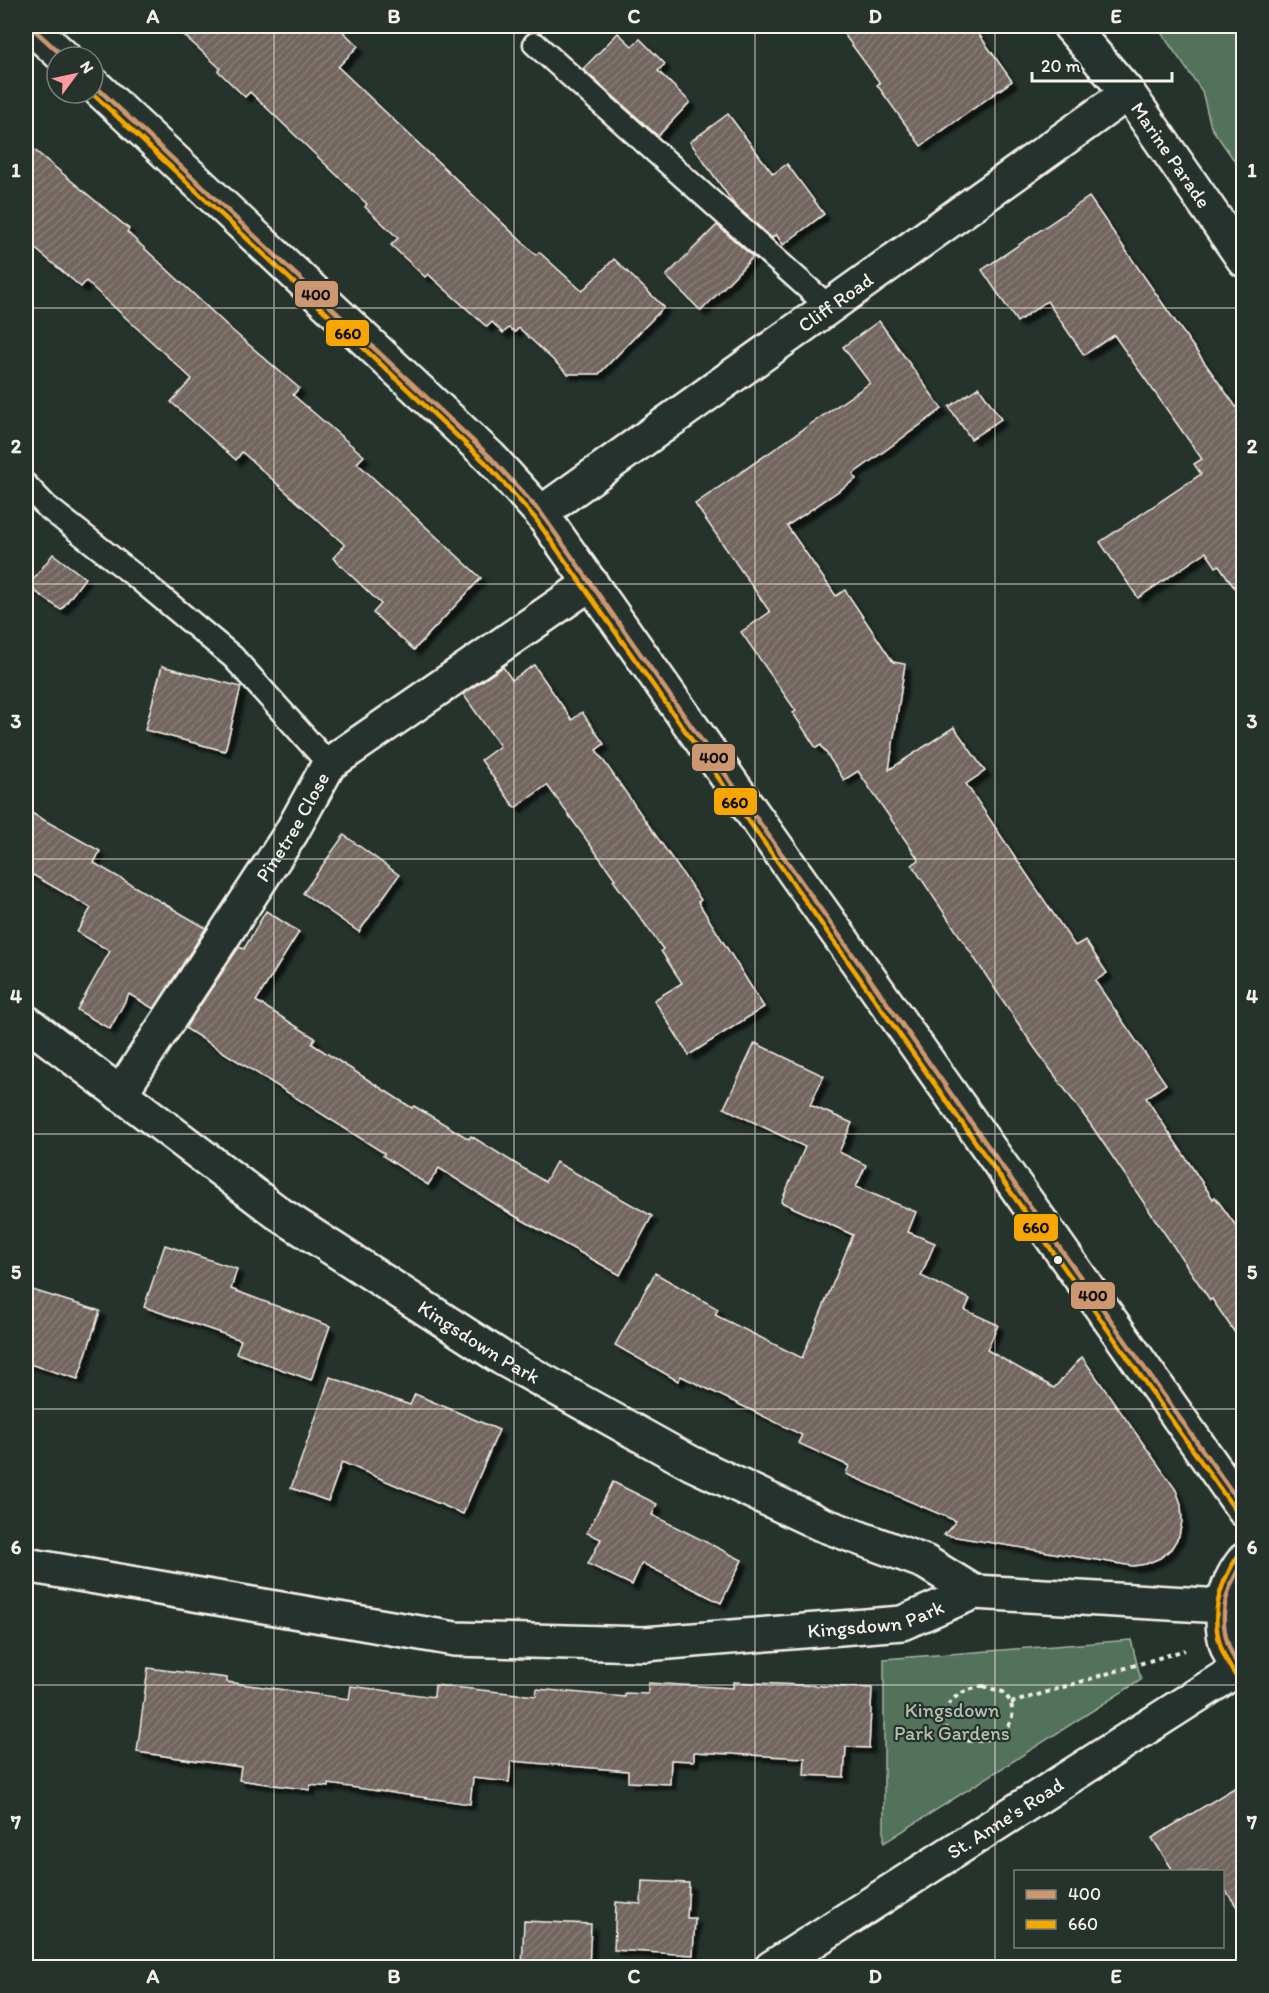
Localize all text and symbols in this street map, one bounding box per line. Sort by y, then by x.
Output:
text: A [146,4,160,28]
text: B [388,4,401,28]
text: C [628,4,641,28]
text: D [868,4,882,28]
text: E [1110,4,1122,28]
north arrow [45,45,105,105]
scale bar [1032,45,1172,83]
text: 20 m [1041,55,1081,77]
text: N [76,57,98,77]
street label: Marine Parade [1126,97,1216,213]
text: 1 [11,158,21,182]
text: 1 [1247,158,1257,182]
street label: Cliff Road [793,267,878,337]
line badge: 400 [294,280,339,308]
text: 400 [301,285,331,304]
line badge: 660 [325,319,370,347]
text: 660 [335,324,362,343]
text: 2 [11,434,22,458]
text: 2 [1247,434,1258,458]
text: 3 [11,709,22,733]
text: 3 [1247,709,1258,733]
line badge: 400 [691,743,736,772]
text: 400 [699,748,729,767]
street label: Pinetree Close [250,768,334,886]
line badge: 660 [713,787,758,816]
text: 660 [722,793,749,812]
text: 4 [10,984,22,1008]
text: 4 [1246,984,1258,1008]
line badge: 660 [1013,1213,1059,1242]
text: 660 [1023,1218,1050,1237]
unlabelled marker [1052,1254,1064,1266]
text: 5 [11,1260,22,1284]
text: 5 [1247,1260,1258,1284]
line badge: 400 [1070,1281,1116,1310]
text: 400 [1078,1286,1108,1305]
street label: Kingsdown Park [414,1295,544,1389]
text: 6 [11,1535,22,1559]
text: 6 [1247,1535,1258,1559]
street label: Kingsdown Park [807,1594,947,1643]
park label: Kingsdown Park Gardens [894,1698,1010,1745]
street label: St. Anne's Road [943,1772,1068,1864]
text: 7 [10,1810,21,1834]
text: 7 [1246,1810,1257,1834]
legend [1014,1870,1224,1948]
text: 400 [1068,1883,1101,1905]
text: 660 [1068,1913,1098,1935]
text: A [146,1964,160,1988]
text: B [388,1964,401,1988]
text: C [628,1964,641,1988]
text: D [868,1964,882,1988]
text: E [1110,1964,1122,1988]

